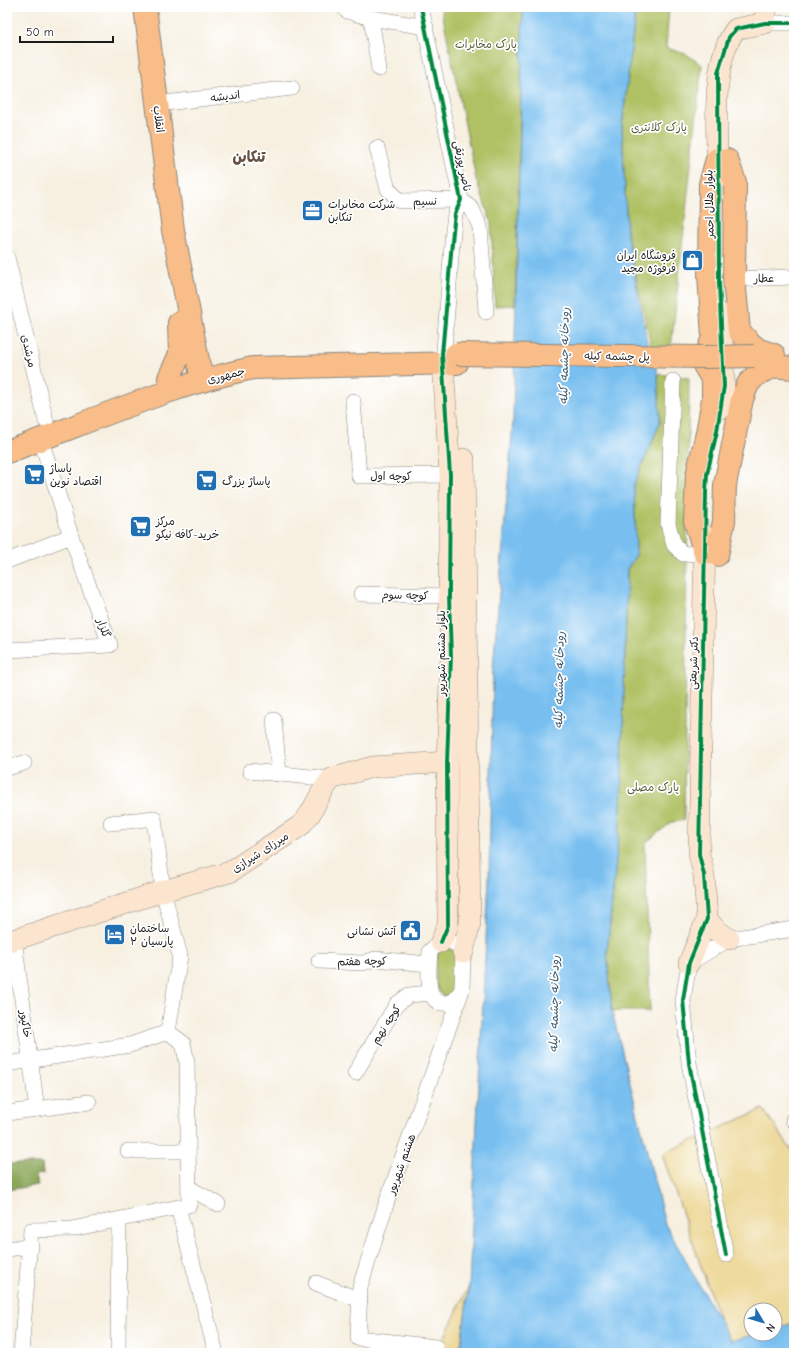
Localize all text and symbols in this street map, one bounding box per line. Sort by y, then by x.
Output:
scale bar [20,18,113,44]
text: 50 m [26,25,54,39]
park label: پارک مخابرات [455,38,517,52]
street label: اندیشه [209,88,241,105]
street label: انقلاب [149,105,167,133]
park label: پارک کلانتری [631,121,687,134]
street label: ناصر پورتقی [450,139,474,193]
district label: تنکابن [233,148,266,166]
street label: بلوار هلال احمر [702,170,718,239]
street label: نسیم [413,195,437,210]
office icon: شرکت مخابرات تنکابن [299,197,325,223]
place label: شرکت مخابرات تنکابن [328,198,395,225]
shop icon: فروشگاه ایران فرفوژه مجید [679,248,705,274]
place label: فروشگاه ایران فرفوژه مجید [617,249,676,275]
street label: عطار [753,272,774,285]
water label: رودخانه چشمه کیله [556,307,573,405]
street label: مرشدی [18,333,39,369]
street label: پل چشمه کیله [584,349,650,364]
street label: جمهوری [206,365,247,387]
supermarket icon: پاساژ اقتصاد نوین [22,461,48,487]
place label: پاساژ اقتصاد نوین [49,462,102,489]
supermarket icon: پاساژ بزرگ [193,468,219,494]
street label: کوچه اول [370,470,412,484]
place label: پاساژ بزرگ [222,475,271,489]
supermarket icon: مرکز خرید-کافه نیکو [128,514,154,540]
place label: مرکز خرید-کافه نیکو [155,515,219,542]
street label: کوچه سوم [381,589,429,604]
street label: بلوار هشتم شهریور [435,610,450,697]
street label: گلزار [94,616,113,640]
water label: رودخانه چشمه کیله [551,631,568,729]
street label: دکتر شریعتی [686,636,702,690]
park label: پارک مصلی [627,781,679,795]
street label: میرزای شیرازی [230,829,291,876]
public building icon: آتش نشانی [398,918,424,944]
hotel icon: ساختمان پارسیان ۲ [102,921,128,947]
place label: ساختمان پارسیان ۲ [130,922,173,948]
place label: آتش نشانی [347,925,397,939]
street label: کوچه هفتم [337,955,387,970]
water label: رودخانه چشمه کیله [546,955,563,1053]
street label: کوچه نهم [369,1002,406,1047]
street label: خاکپور [16,1008,34,1039]
street label: هشتم شهریور [384,1132,420,1198]
north arrow [743,1302,783,1342]
text: N [763,1321,778,1335]

